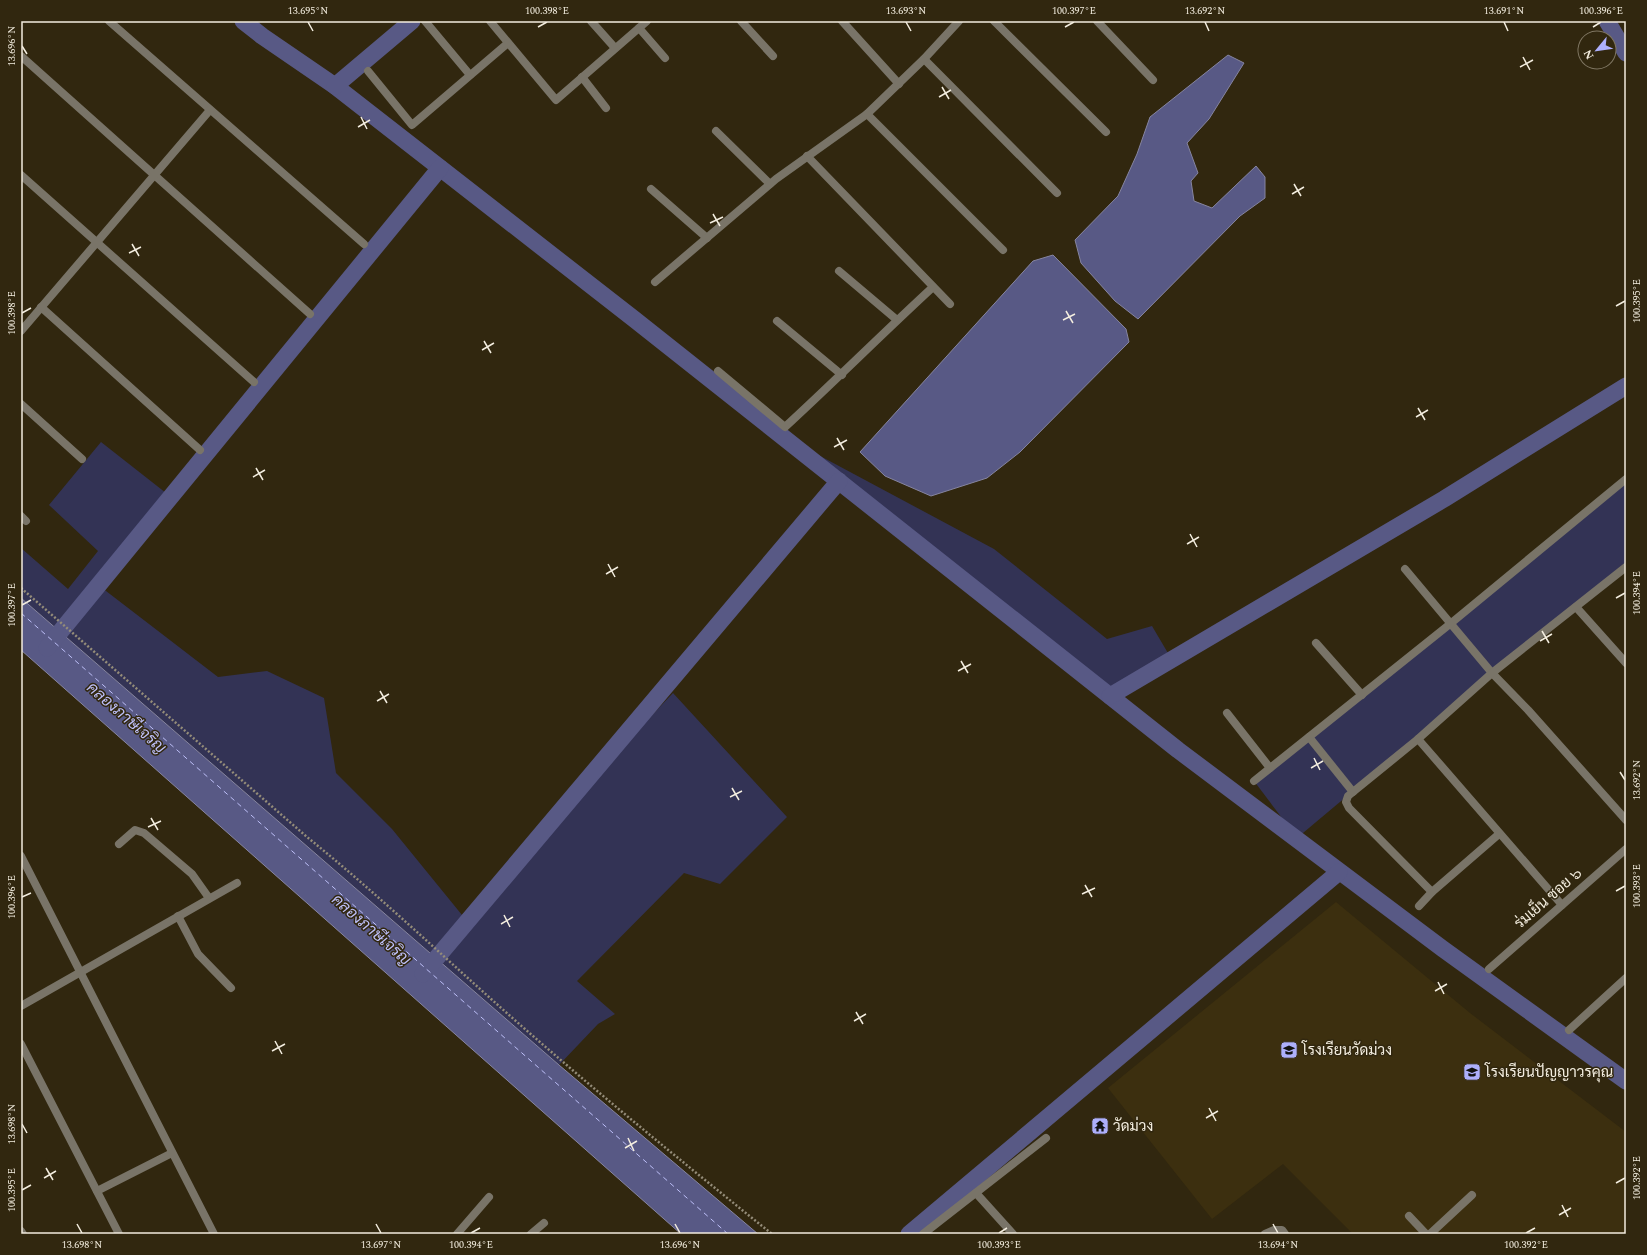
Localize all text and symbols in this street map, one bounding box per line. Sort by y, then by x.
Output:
text: 13.695°N [288,3,328,19]
text: 100.398°E [525,3,569,19]
text: 13.693°N [886,3,926,19]
text: 100.397°E [1052,3,1096,19]
text: 13.692°N [1185,3,1225,19]
text: 13.691°N [1484,3,1524,19]
text: 100.396°E [1579,3,1623,19]
text: 13.696°N [4,26,20,66]
north arrow [1577,30,1617,70]
text: N [1579,47,1598,63]
text: 100.395°E [1629,279,1645,323]
text: 100.398°E [4,291,20,335]
text: 100.394°E [1629,571,1645,615]
text: 100.397°E [4,583,20,627]
water label: คลองภาษีเจริญ [81,676,172,760]
text: 13.692°N [1629,760,1645,800]
street label: ร่มเย็น ซอย ๖ [1509,862,1587,934]
text: 100.393°E [1629,864,1645,908]
text: 100.396°E [4,875,20,919]
water label: คลองภาษีเจริญ [326,888,417,972]
place label: โรงเรียนวัดม่วง [1301,1039,1392,1062]
school or university icon: โรงเรียนวัดม่วง [1279,1040,1299,1060]
place label: โรงเรียนปัญญาวรคุณ [1484,1061,1613,1084]
school or university icon: โรงเรียนปัญญาวรคุณ [1462,1062,1482,1082]
text: 13.698°N [4,1104,20,1144]
place label: วัดม่วง [1113,1115,1153,1138]
temple icon: วัดม่วง [1090,1116,1110,1136]
text: 100.392°E [1629,1156,1645,1200]
text: 100.395°E [4,1168,20,1212]
text: 13.698°N [62,1237,102,1253]
text: 13.697°N [361,1237,401,1253]
text: 100.394°E [449,1237,493,1253]
text: 13.696°N [660,1237,700,1253]
text: 100.393°E [977,1237,1021,1253]
text: 13.694°N [1258,1237,1298,1253]
text: 100.392°E [1504,1237,1548,1253]

